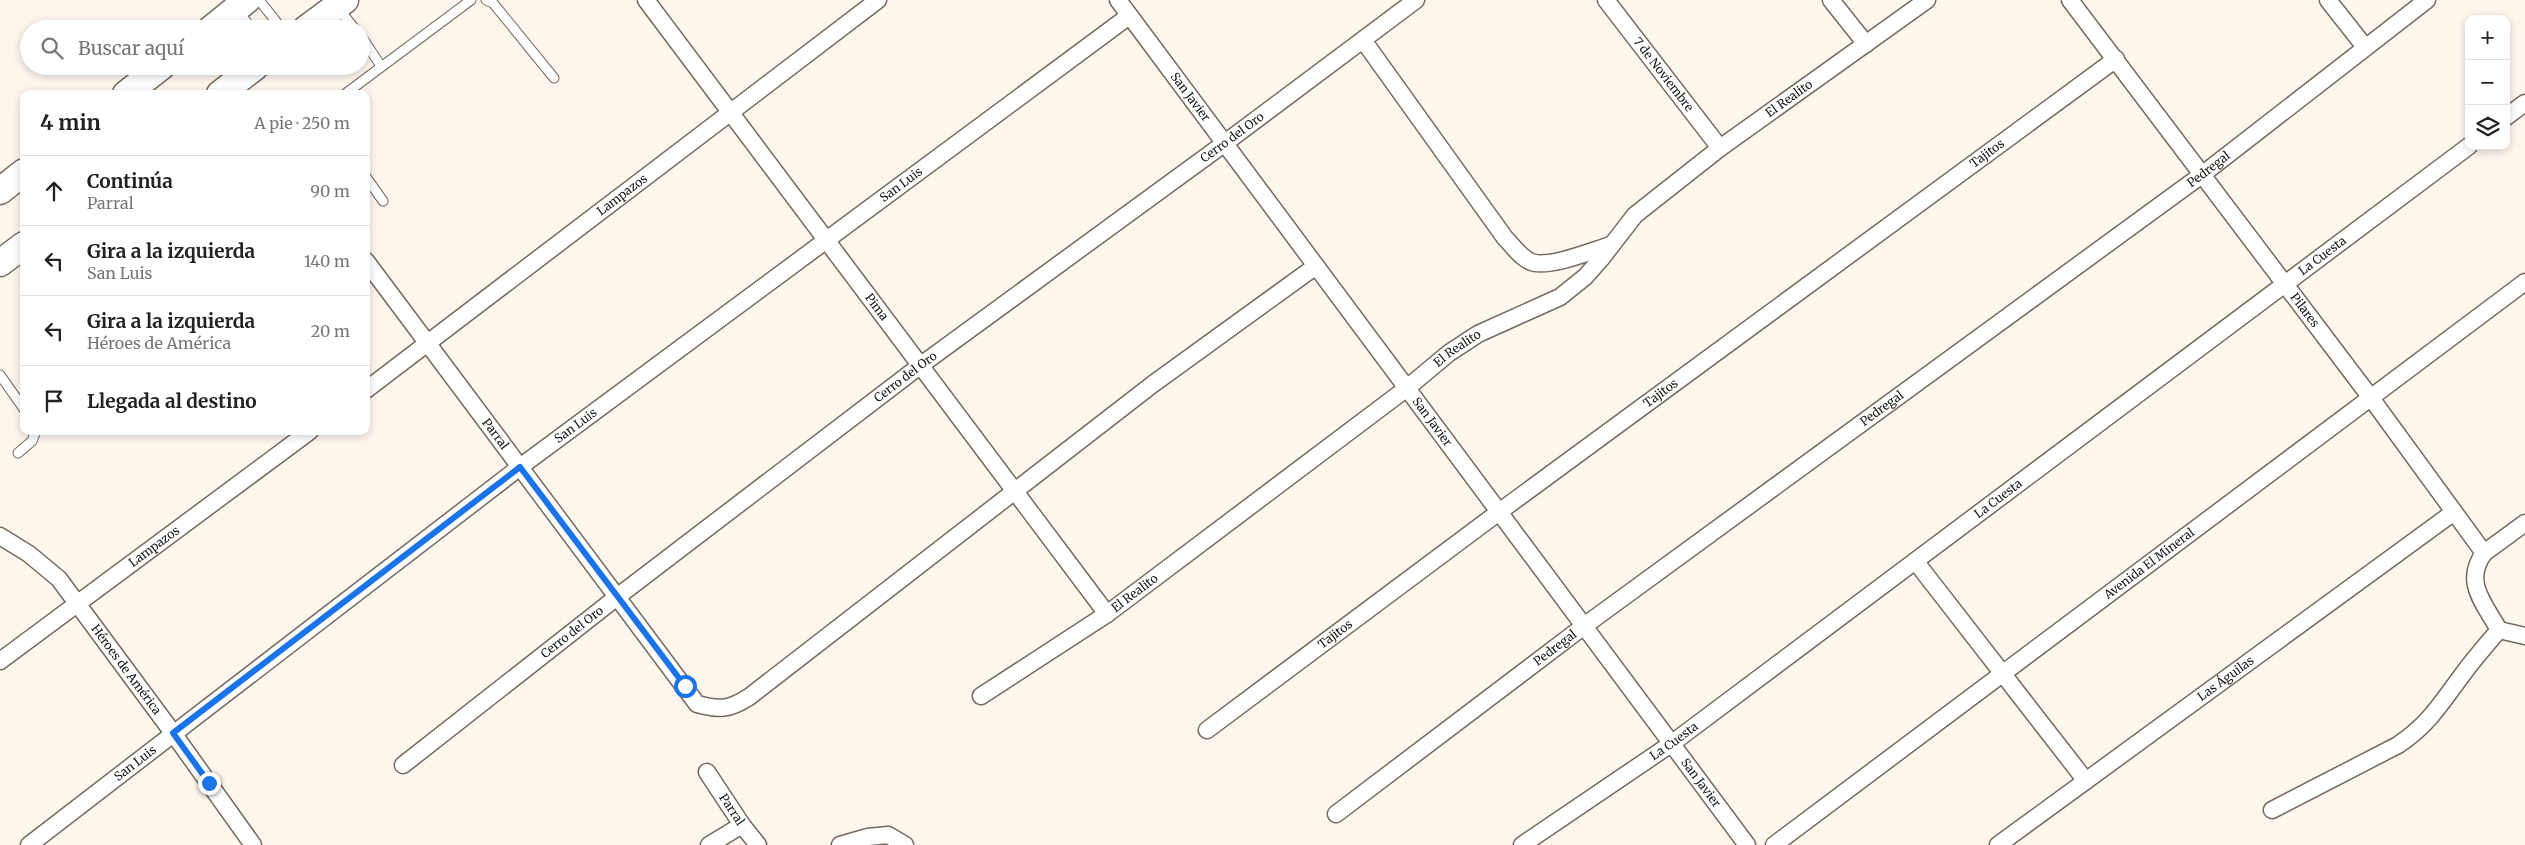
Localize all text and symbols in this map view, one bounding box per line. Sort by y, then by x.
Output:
map controls [2465,15,2510,150]
button: + [2465,15,2510,60]
search box [20,20,370,75]
icon: search [38,34,66,62]
street label: 7 de Noviembre [1630,34,1697,114]
text: Buscar aquí [78,36,184,60]
button: − [2465,60,2510,105]
street label: San Javier [1168,69,1214,125]
street label: El Realito [1762,76,1815,120]
button: layers [2465,105,2510,150]
text: 4 min [40,109,101,136]
street label: Cerro del Oro [1197,109,1267,166]
text: A pie · 250 m [254,113,350,133]
street label: Tajitos [1967,136,2007,171]
street label: Pedregal [2184,148,2233,190]
street label: San Luis [877,164,925,205]
text: Continúa [87,169,173,193]
street label: Lampazos [594,170,650,218]
icon: ahead [40,177,68,205]
text: 90 m [310,181,350,201]
text: Parral [87,193,134,213]
street label: La Cuesta [2295,232,2349,278]
text: Gira a la izquierda [87,239,255,263]
icon: left [40,247,68,275]
text: 140 m [304,251,350,271]
text: San Luis [87,263,152,283]
street label: Pima [862,290,892,324]
street label: Pilares [2287,290,2323,330]
text: Gira a la izquierda [87,309,255,333]
icon: left [40,317,68,345]
text: 20 m [311,321,350,341]
street label: El Realito [1430,326,1483,370]
text: Héroes de América [87,333,231,353]
street label: Cerro del Oro [871,348,940,405]
street label: Tajitos [1640,375,1681,410]
icon: arrive [40,387,68,415]
street label: Pedregal [1857,387,1906,429]
text: Llegada al destino [87,389,257,413]
street label: San Javier [1409,394,1456,450]
street label: San Luis [551,405,600,446]
street label: Parral [479,415,512,452]
street label: La Cuesta [1971,475,2025,521]
street label: Lampazos [126,522,182,570]
street label: Avenida El Mineral [2100,524,2197,603]
street label: El Realito [1108,570,1161,615]
street label: Cerro del Oro [538,603,606,661]
street label: Tajitos [1315,616,1355,652]
street label: Héroes de América [88,621,165,718]
street label: Pedregal [1530,626,1580,669]
street label: Las Águilas [2194,653,2257,704]
route start [674,675,697,698]
street label: La Cuesta [1647,718,1701,763]
street label: San Luis [111,742,159,784]
street label: San Javier [1678,755,1725,811]
route end [198,772,221,795]
street label: Parral [716,791,748,828]

